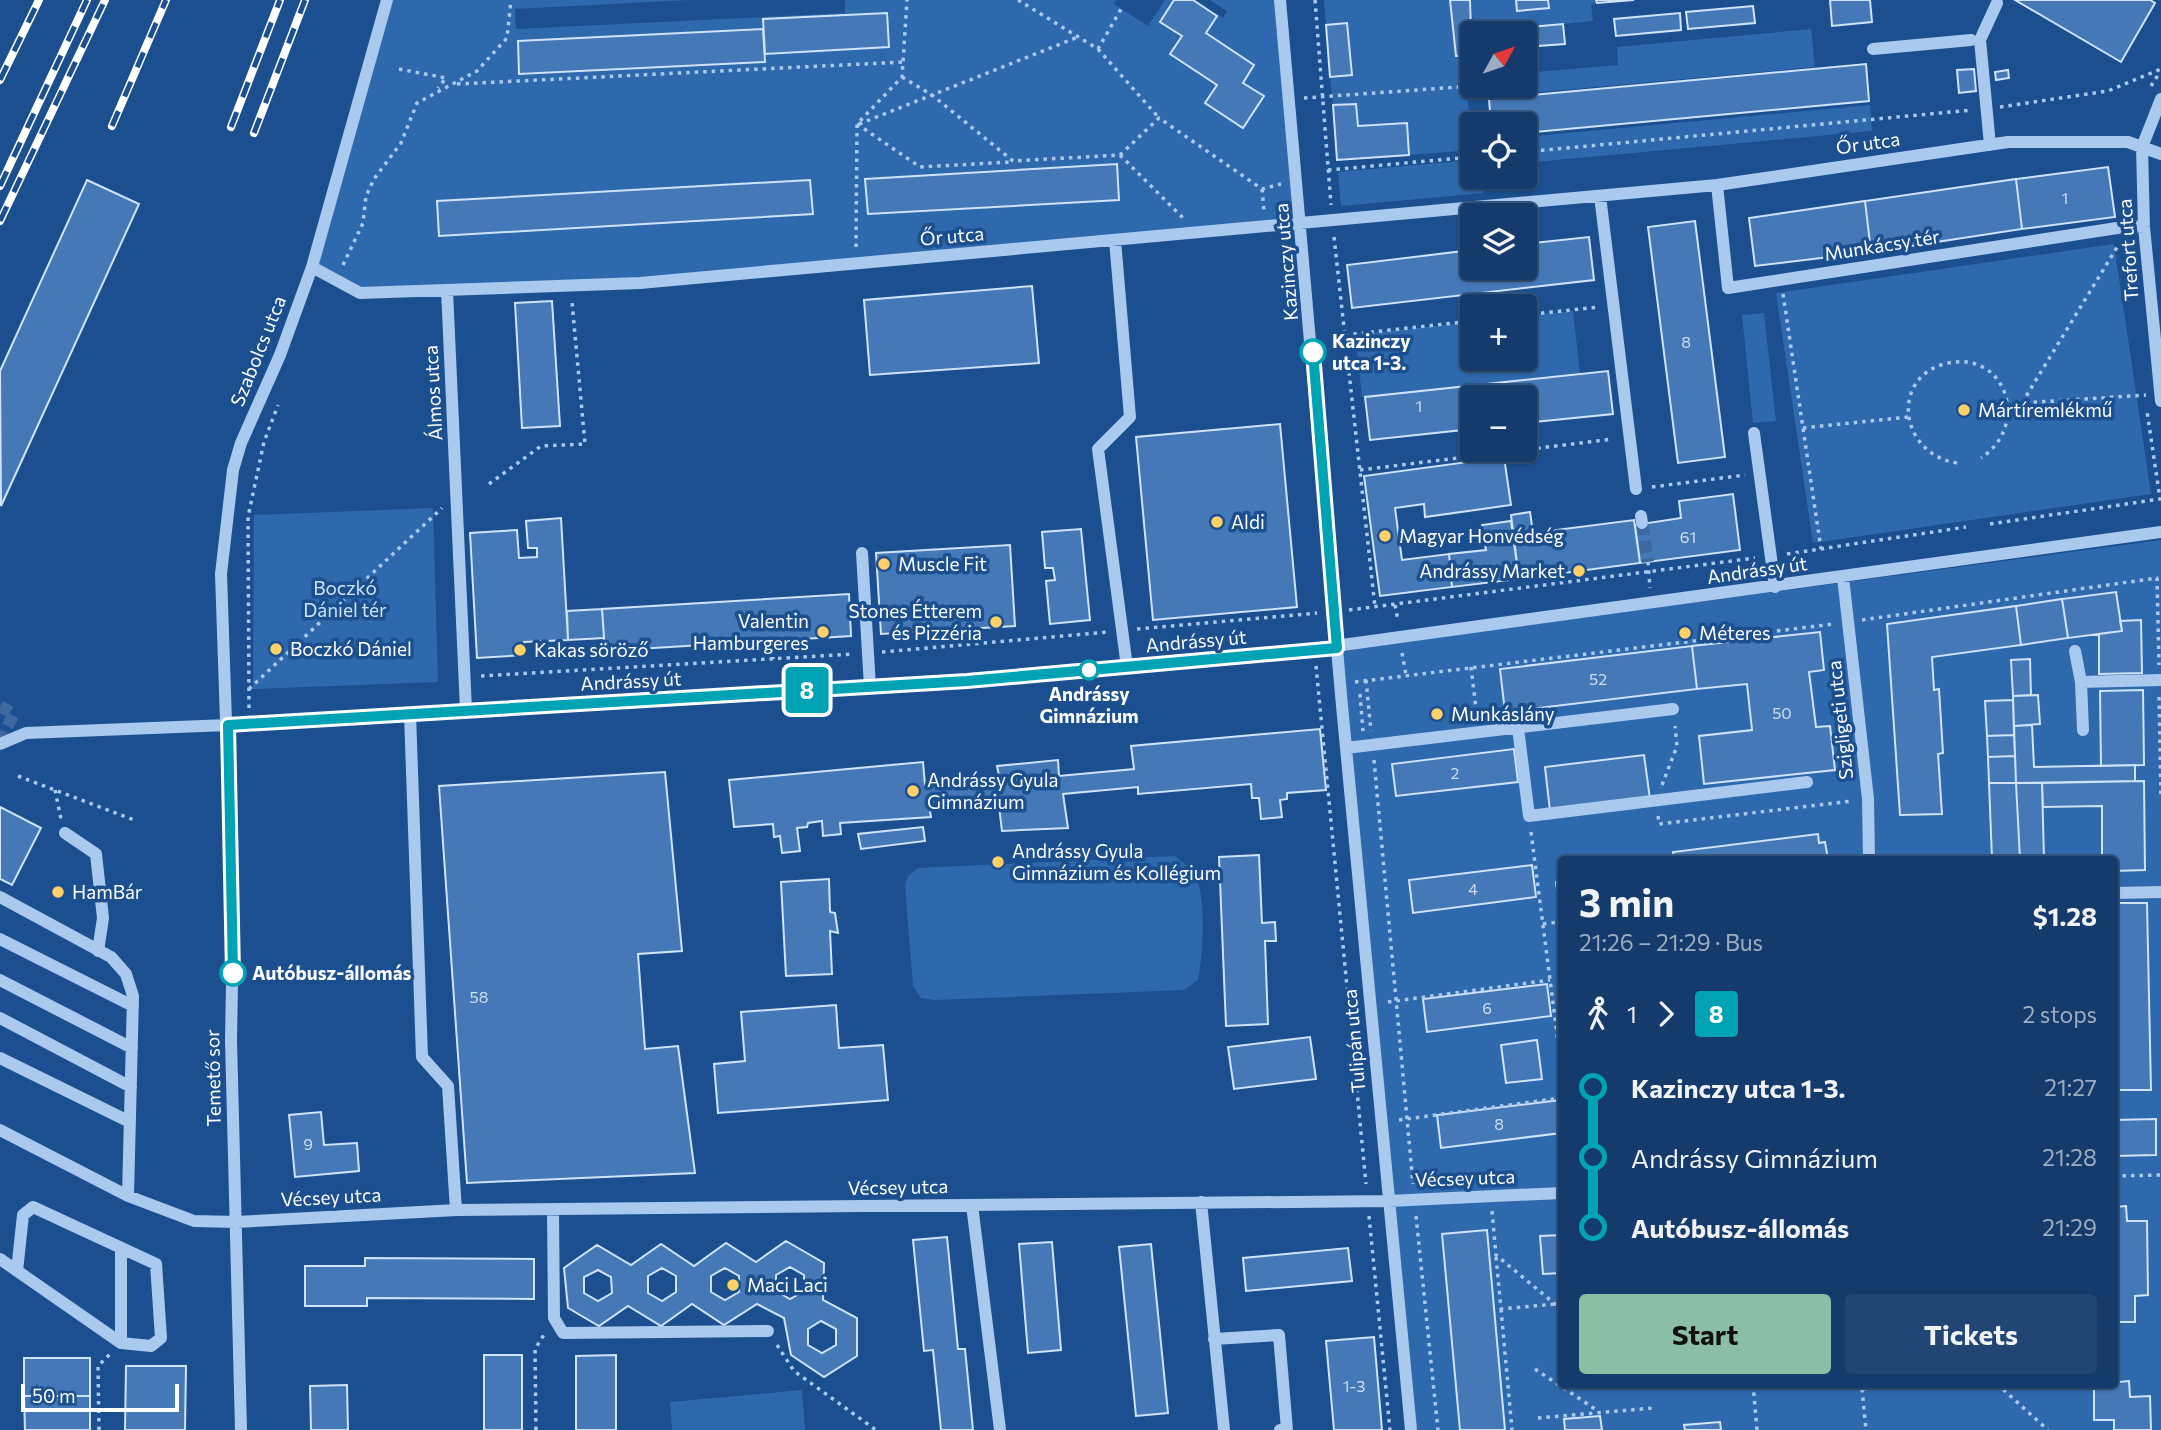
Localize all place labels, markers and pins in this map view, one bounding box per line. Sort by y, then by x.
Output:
place label: Kazinczy utca 1-3. [1332,329,1411,374]
marker: Kazinczy utca 1-3. [1300,339,1326,365]
place label: Mártíremlékmű [1978,398,2113,421]
marker: Mártíremlékmű [1956,402,1972,418]
place label: Aldi [1231,510,1265,533]
marker: Aldi [1209,514,1225,530]
place label: Magyar Honvédség [1399,524,1564,547]
marker: Magyar Honvédség [1377,528,1393,544]
place label: Muscle Fit [898,552,987,575]
marker: Muscle Fit [876,556,892,572]
place label: Andrássy Market [1419,559,1565,582]
marker: Andrássy Market [1571,563,1587,579]
place label: Stones Étterem és Pizzéria [848,599,982,644]
place label: Valentin Hamburgeres [693,609,809,654]
marker: Stones Étterem és Pizzéria [988,614,1004,630]
place label: Méteres [1699,621,1771,644]
marker: Valentin Hamburgeres [815,624,831,640]
marker: Méteres [1677,625,1693,641]
place label: Boczkó Dániel [290,637,412,660]
place label: Kakas söröző [534,638,649,661]
marker: Boczkó Dániel [268,641,284,657]
marker: Kakas söröző [512,642,528,658]
marker: Andrássy Gimnázium [1079,660,1099,680]
place label: Andrássy Gimnázium [1039,682,1139,727]
place label: Munkáslány [1451,702,1555,725]
marker: Munkáslány [1429,706,1445,722]
place label: Andrássy Gyula Gimnázium [927,768,1058,813]
marker: Andrássy Gyula Gimnázium [905,783,921,799]
place label: Andrássy Gyula Gimnázium és Kollégium [1012,839,1221,884]
marker: Andrássy Gyula Gimnázium és Kollégium [990,854,1006,870]
place label: HamBár [72,880,143,903]
marker: HamBár [50,884,66,900]
marker: Autóbusz-állomás [220,960,246,986]
place label: Autóbusz-állomás [252,961,412,984]
place label: Maci Laci [747,1273,828,1296]
marker: Maci Laci [725,1277,741,1293]

